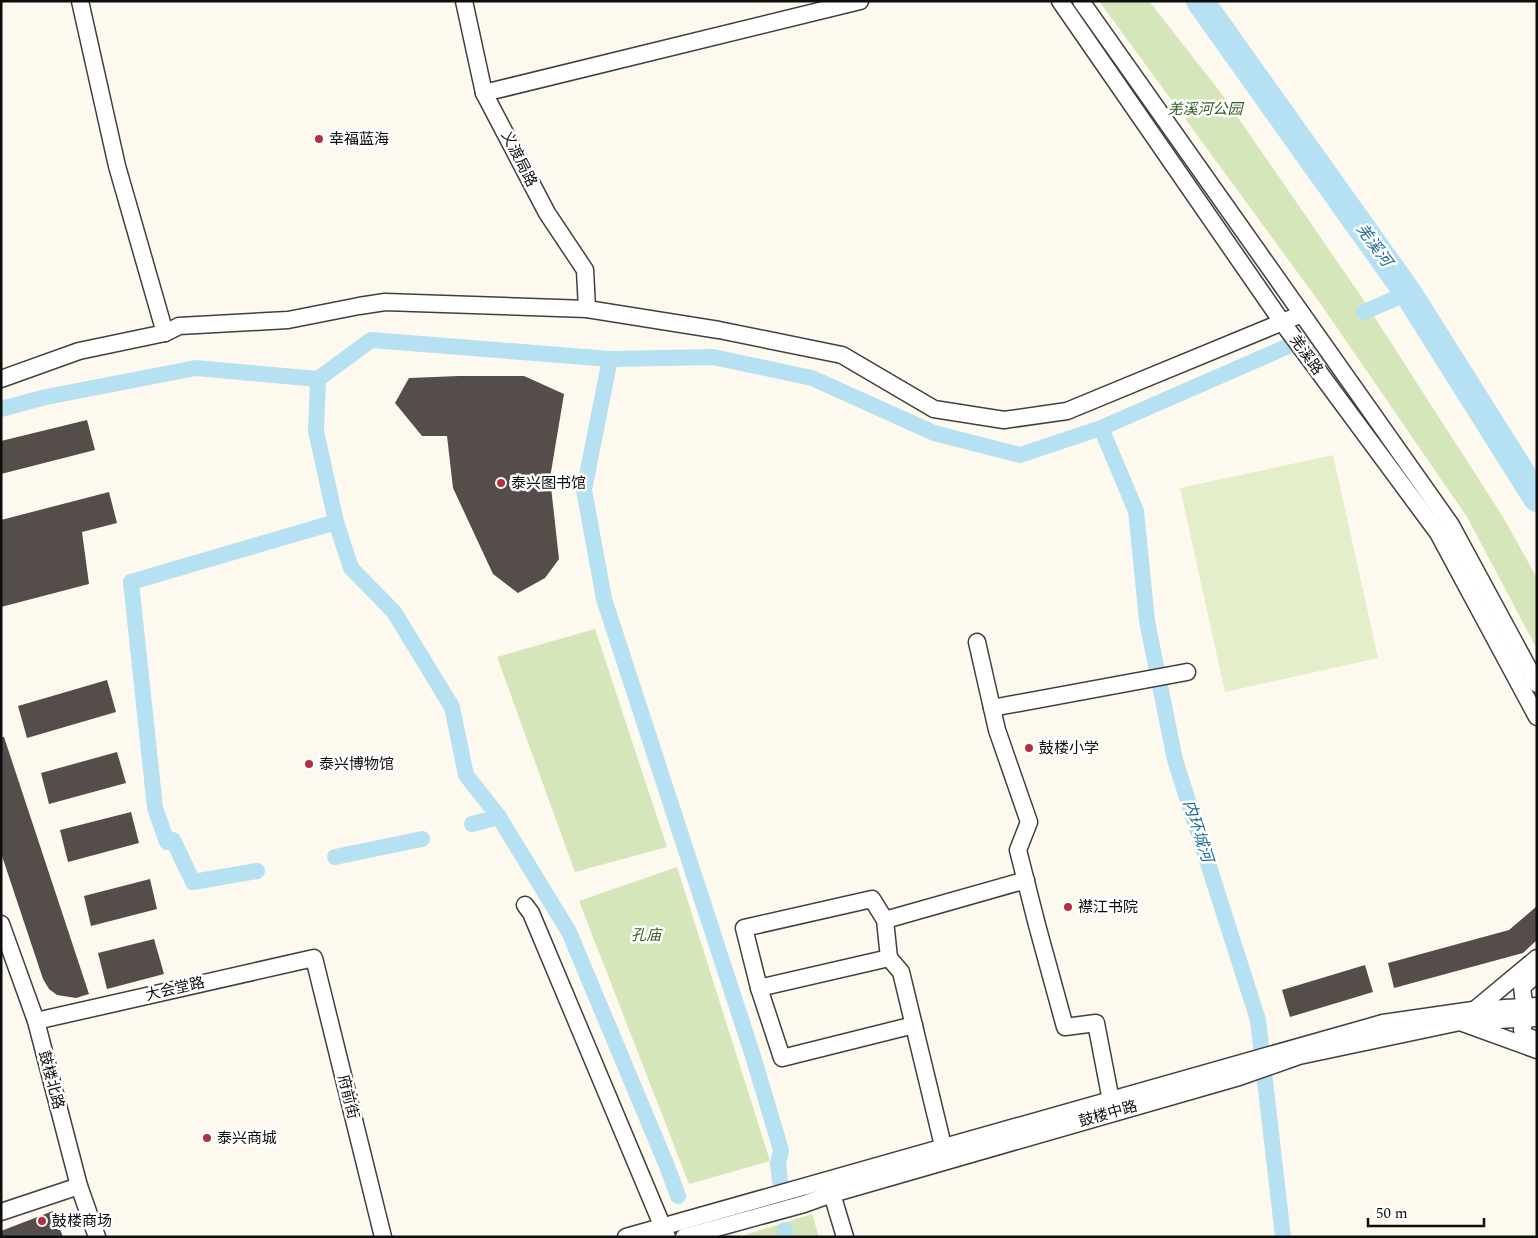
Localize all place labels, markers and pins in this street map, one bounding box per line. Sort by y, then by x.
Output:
place label: 幸福蓝海 [329,128,389,151]
marker: 幸福蓝海 [313,133,325,145]
place label: 泰兴图书馆 [511,472,586,495]
marker: 泰兴图书馆 [495,477,507,489]
place label: 鼓楼小学 [1039,737,1099,760]
marker: 鼓楼小学 [1023,742,1035,754]
place label: 泰兴博物馆 [319,753,394,776]
marker: 泰兴博物馆 [303,758,315,770]
place label: 襟江书院 [1078,896,1138,919]
marker: 襟江书院 [1062,901,1074,913]
place label: 泰兴商城 [217,1127,277,1150]
marker: 泰兴商城 [201,1132,213,1144]
place label: 鼓楼商场 [52,1210,112,1233]
marker: 鼓楼商场 [36,1215,48,1227]

